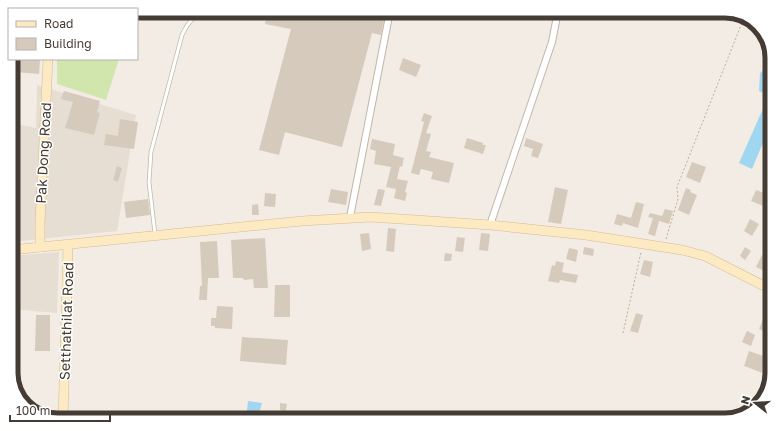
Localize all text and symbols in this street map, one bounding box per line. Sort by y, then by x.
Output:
legend [8,8,138,60]
text: Road [44,16,73,31]
text: Building [44,36,92,51]
street label: Pak Dong Road [32,102,54,204]
street label: Setthathilat Road [55,262,77,380]
north arrow [735,383,775,423]
text: N [738,394,752,406]
scale bar [10,397,110,423]
text: 100 m [16,403,50,418]

